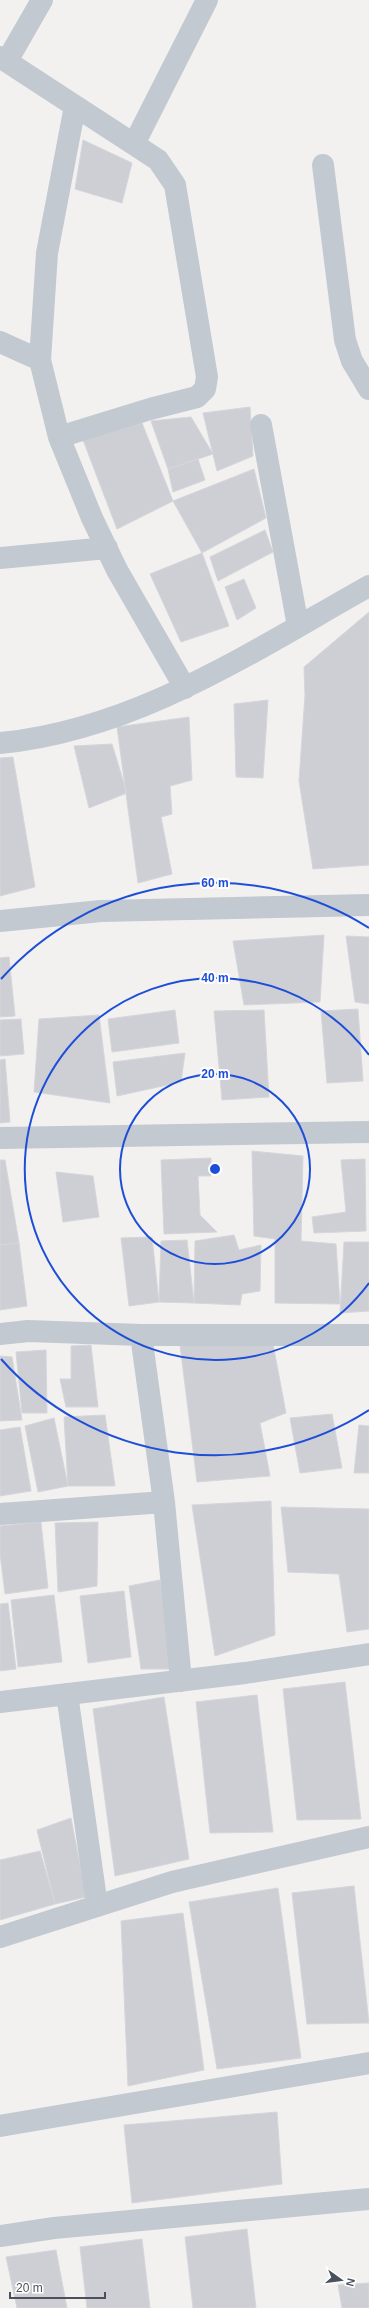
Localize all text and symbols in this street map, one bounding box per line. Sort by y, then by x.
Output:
text: 60 m [201,876,229,890]
text: 40 m [201,971,229,985]
text: 20 m [201,1067,229,1081]
centre of rings [208,1162,222,1176]
north arrow [321,2260,361,2300]
scale bar [10,2274,105,2300]
text: N [344,2277,357,2288]
text: 20 m [16,2281,43,2295]

